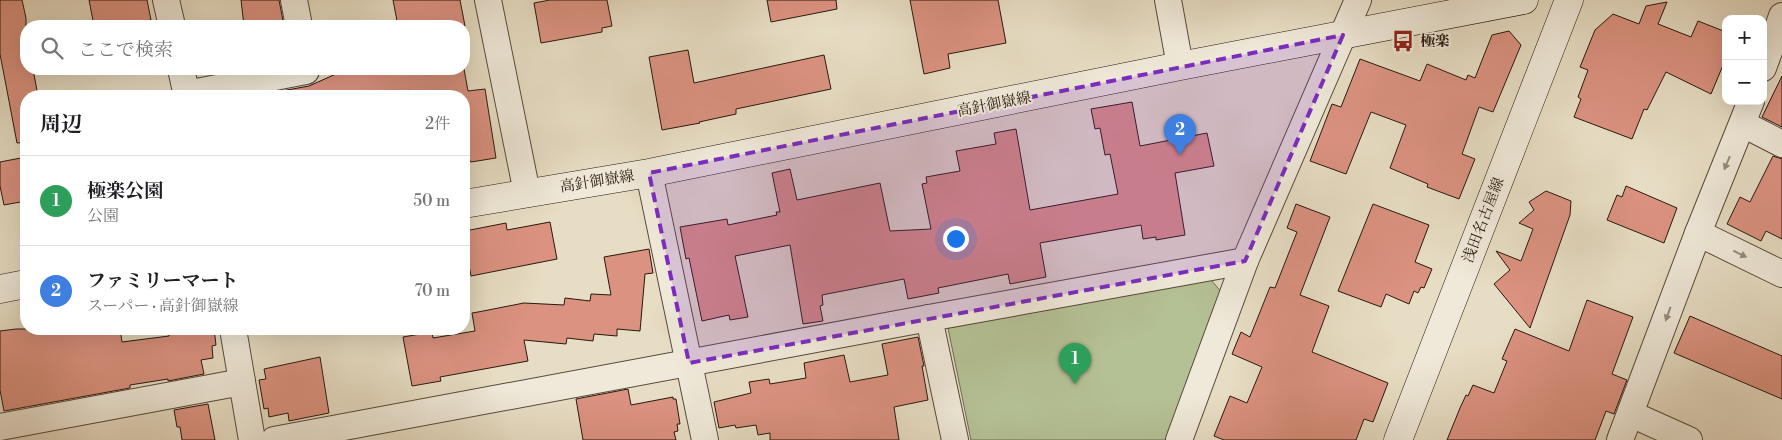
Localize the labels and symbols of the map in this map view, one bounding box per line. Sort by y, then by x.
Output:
bus stop icon: 極楽 [1390,28,1416,54]
place label: 極楽 [1420,32,1450,51]
street label: 高針御嶽線 [955,88,1033,121]
pin: 2 [1164,114,1196,155]
one-way arrow [1723,156,1731,171]
street label: 高針御嶽線 [559,166,636,197]
street label: 浅田名古屋線 [1458,175,1508,266]
your location [943,226,969,252]
one-way arrow [1733,250,1747,258]
one-way arrow [1664,307,1672,322]
pin: 1 [1059,343,1091,384]

